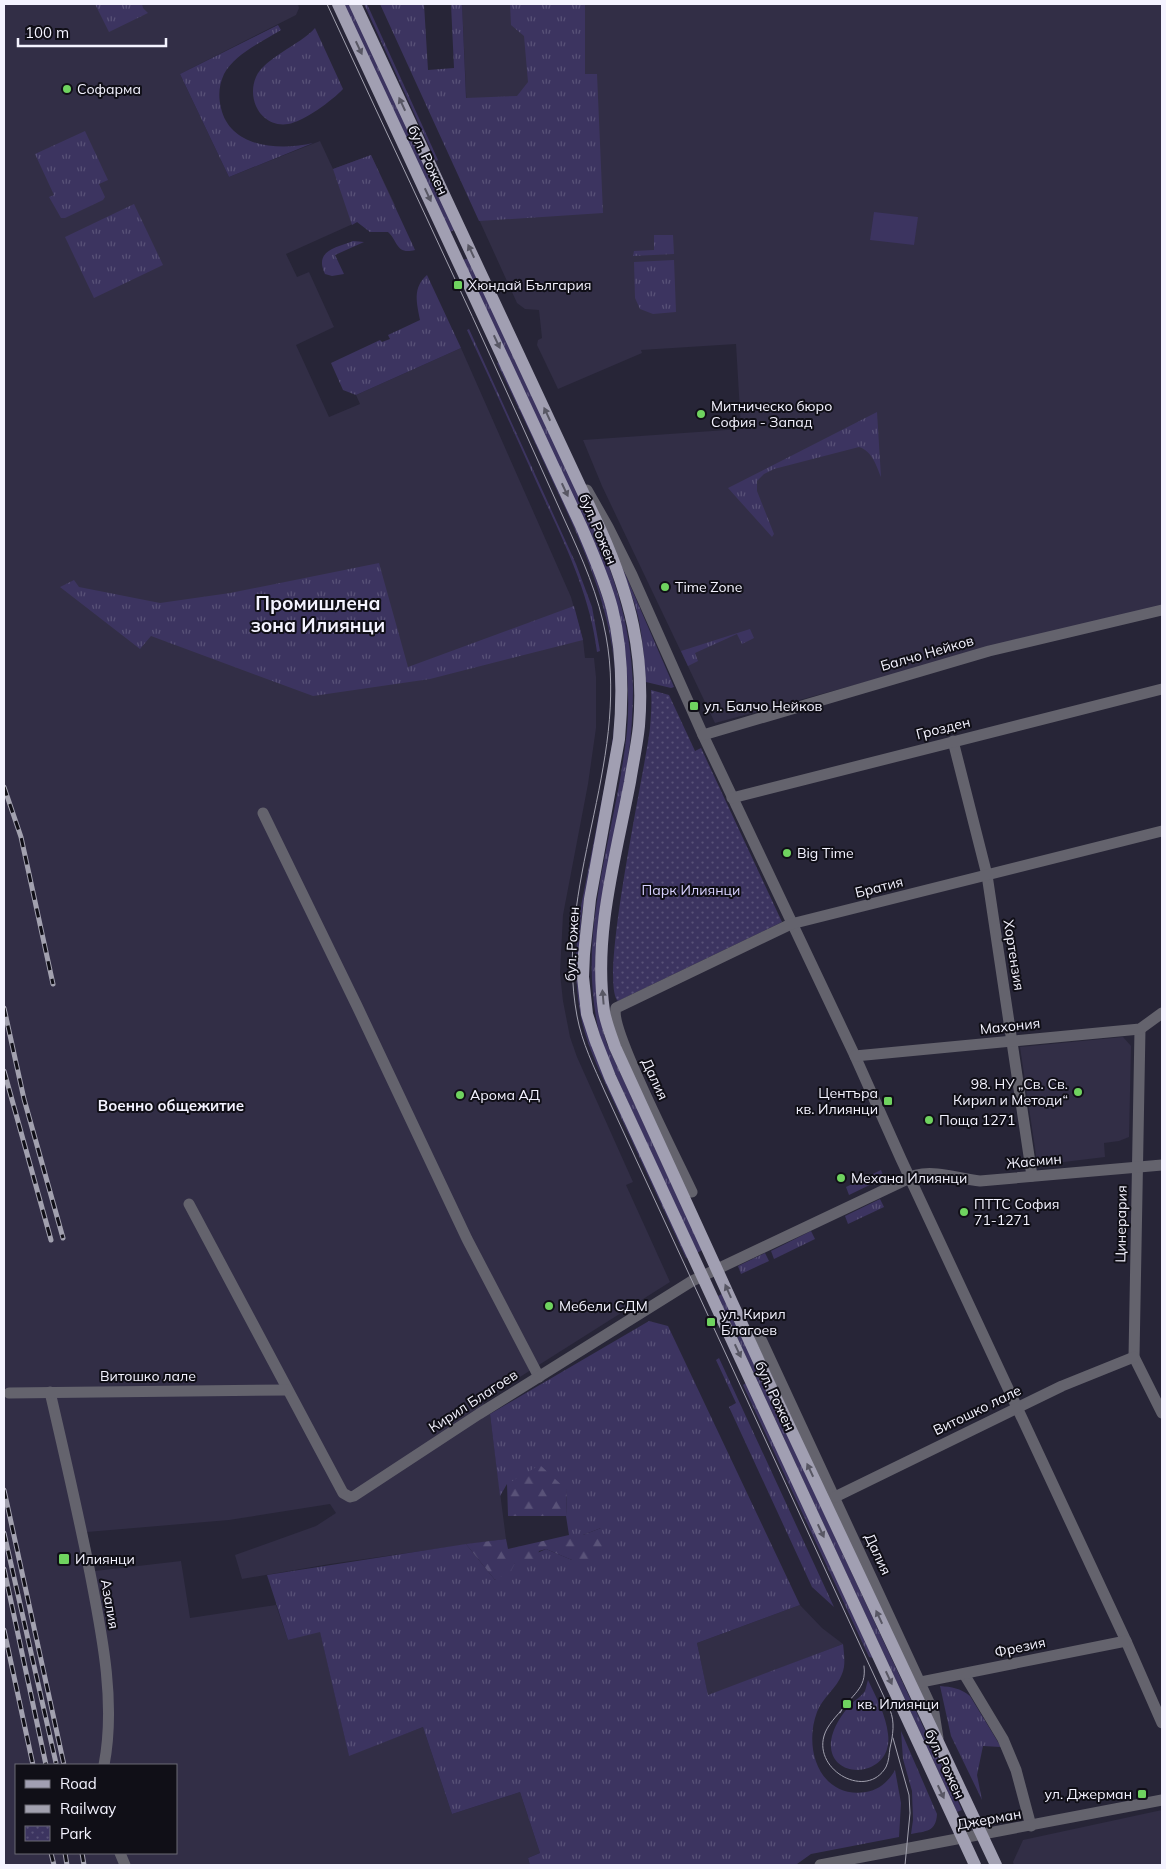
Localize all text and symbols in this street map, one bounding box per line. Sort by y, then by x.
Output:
scale bar [18,15,165,47]
text: 100 m [25,23,69,42]
one-way arrow [355,41,363,55]
place label: Софарма [77,80,141,98]
marker: Софарма [61,83,73,95]
one-way arrow [398,97,406,111]
street label: бул. Рожен [404,122,452,198]
one-way arrow [424,188,432,202]
one-way arrow [467,244,475,258]
place label: Хюндай България [468,276,591,294]
marker: Хюндай България [452,279,464,291]
one-way arrow [493,335,501,349]
place label: Митническо бюро София - Запад [711,397,832,431]
one-way arrow [543,407,551,421]
marker: Митническо бюро София - Запад [695,408,707,420]
one-way arrow [561,483,569,497]
street label: бул. Рожен [575,491,621,567]
place label: Time Zone [675,578,742,596]
marker: Time Zone [659,581,671,593]
district label: Промишлена зона Илиянци [251,591,385,637]
street label: Балчо Нейков [878,631,976,675]
place label: ул. Балчо Нейков [704,697,823,715]
marker: ул. Балчо Нейков [688,700,700,712]
street label: Грозден [914,713,972,743]
place label: Big Time [797,844,854,862]
marker: Big Time [781,847,793,859]
street label: Братия [853,872,905,902]
park label: Парк Илиянци [642,881,740,899]
street label: бул. Рожен [561,906,583,982]
street label: Хортензия [1000,918,1028,992]
one-way arrow [598,989,606,1005]
street label: Махония [979,1014,1041,1038]
street label: Далия [638,1055,672,1103]
place label: 98. НУ „Св. Св. Кирил и Методи“ [953,1075,1068,1109]
place label: Центъра кв. Илиянци [796,1084,878,1118]
place label: Арома АД [470,1086,540,1104]
marker: 98. НУ „Св. Св. Кирил и Методи“ [1072,1086,1084,1098]
marker: Арома АД [454,1089,466,1101]
marker: Центъра кв. Илиянци [882,1095,894,1107]
district label: Военно общежитие [98,1096,244,1115]
place label: Поща 1271 [939,1111,1015,1129]
marker: Поща 1271 [923,1114,935,1126]
street label: Жасмин [1005,1150,1063,1172]
place label: Механа Илиянци [851,1169,967,1187]
marker: Механа Илиянци [835,1172,847,1184]
street label: Цинерария [1111,1185,1131,1263]
place label: ПТТС София 71-1271 [974,1195,1059,1229]
marker: ПТТС София 71-1271 [958,1206,970,1218]
one-way arrow [723,1284,731,1298]
place label: Мебели СДМ [559,1297,648,1315]
marker: Мебели СДМ [543,1300,555,1312]
place label: ул. Кирил Благоев [721,1305,786,1339]
marker: ул. Кирил Благоев [705,1316,717,1328]
one-way arrow [734,1344,742,1358]
street label: бул. Рожен [751,1358,799,1434]
street label: Кирил Благоев [425,1365,521,1436]
street label: Витошко лале [100,1367,196,1385]
street label: Витошко лале [930,1381,1024,1439]
one-way arrow [806,1463,814,1477]
one-way arrow [817,1524,825,1538]
street label: Далия [861,1530,895,1578]
place label: Илиянци [75,1550,135,1568]
marker: Илиянци [57,1552,71,1566]
street label: Азалия [97,1578,123,1630]
one-way arrow [875,1610,883,1624]
street label: Фрезия [993,1633,1047,1661]
one-way arrow [885,1671,893,1685]
place label: кв. Илиянци [857,1695,939,1713]
marker: кв. Илиянци [841,1698,853,1710]
street label: бул. Рожен [921,1726,969,1802]
legend [15,1764,178,1854]
text: Road [60,1774,97,1793]
one-way arrow [938,1785,946,1799]
place label: ул. Джерман [1045,1785,1132,1803]
marker: ул. Джерман [1136,1788,1148,1800]
text: Railway [60,1799,116,1818]
street label: Джерман [955,1804,1023,1834]
text: Park [60,1824,92,1843]

